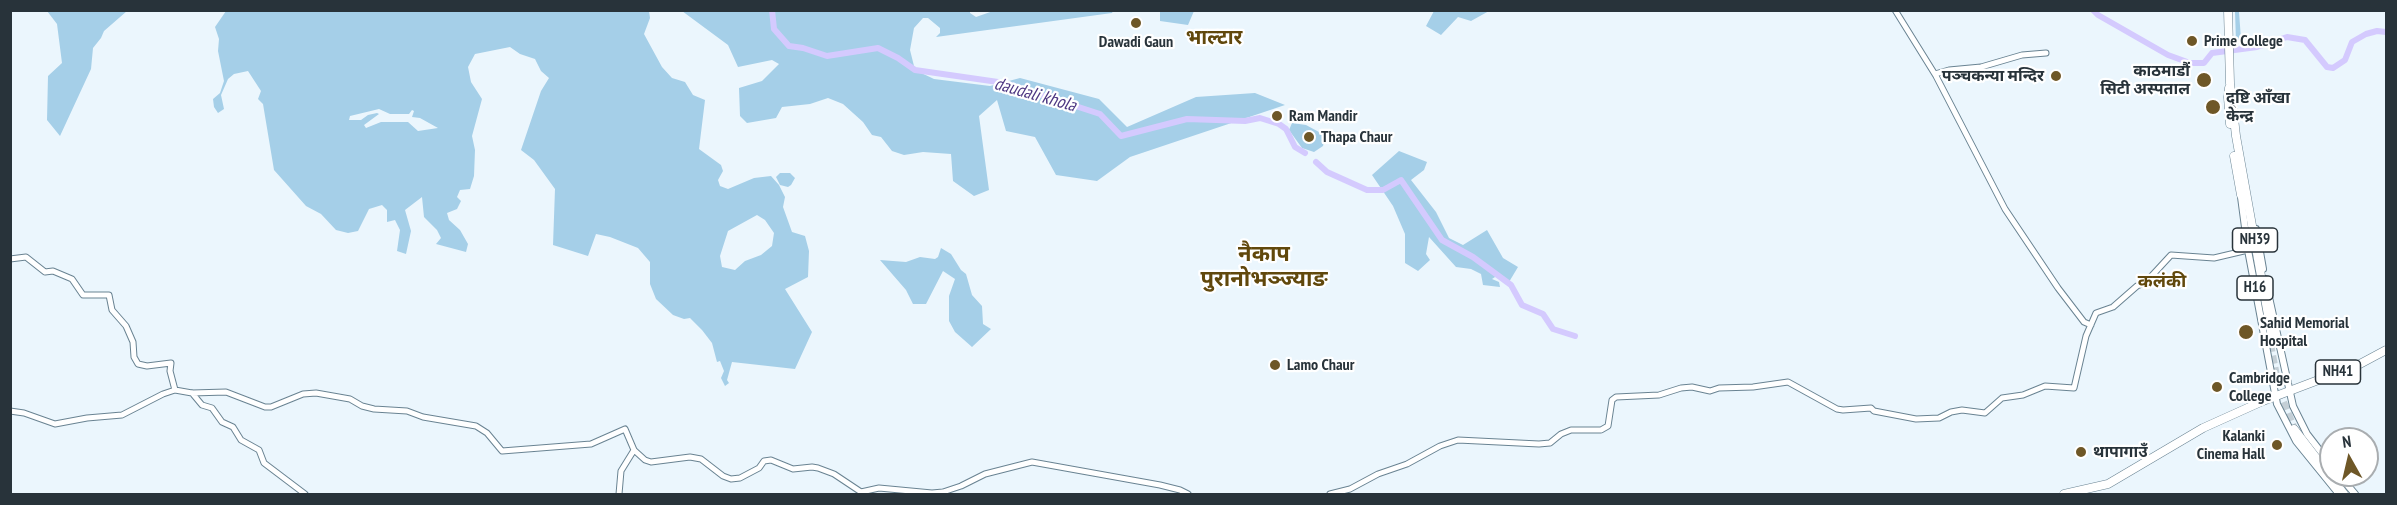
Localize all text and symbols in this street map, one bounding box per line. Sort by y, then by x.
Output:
marker: Dawadi Gaun [1129,16,1143,30]
district label: भाल्टार [1186,26,1242,50]
place label: Prime College [2204,31,2283,51]
place label: Dawadi Gaun [1099,32,1173,52]
marker: Prime College [2185,34,2199,48]
place label: काठमाडौं सिटी अस्पताल [2100,61,2190,99]
place label: पञ्चकन्या मन्दिर [1942,66,2044,86]
marker: पञ्चकन्या मन्दिर [2049,69,2063,83]
marker: काठमाडौं सिटी अस्पताल [2195,71,2213,89]
water label: daudali khola [992,73,1078,117]
place label: द्ष्टि आँखा केन्द्र [2226,88,2290,126]
marker: द्ष्टि आँखा केन्द्र [2204,98,2222,116]
place label: Ram Mandir [1289,106,1357,126]
marker: Ram Mandir [1270,109,1284,123]
place label: Thapa Chaur [1321,127,1392,147]
marker: Thapa Chaur [1302,130,1316,144]
road number: NH39 [2232,228,2278,252]
district label: नैकाप पुरानोभञ्ज्याङ [1200,242,1328,294]
district label: कलंकी [2138,271,2186,293]
road number: H16 [2237,276,2273,300]
place label: Sahid Memorial Hospital [2260,313,2349,351]
marker: Sahid Memorial Hospital [2237,323,2255,341]
place label: Lamo Chaur [1287,355,1354,375]
marker: Lamo Chaur [1268,358,1282,372]
road number: NH41 [2316,360,2360,384]
place label: Cambridge College [2229,368,2290,406]
marker: Cambridge College [2210,380,2224,394]
place label: Kalanki Cinema Hall [2197,426,2265,464]
north arrow [2319,427,2379,487]
text: N [2341,431,2352,452]
marker: Kalanki Cinema Hall [2270,438,2284,452]
place label: थापागाउँ [2093,442,2148,462]
marker: थापागाउँ [2074,445,2088,459]

